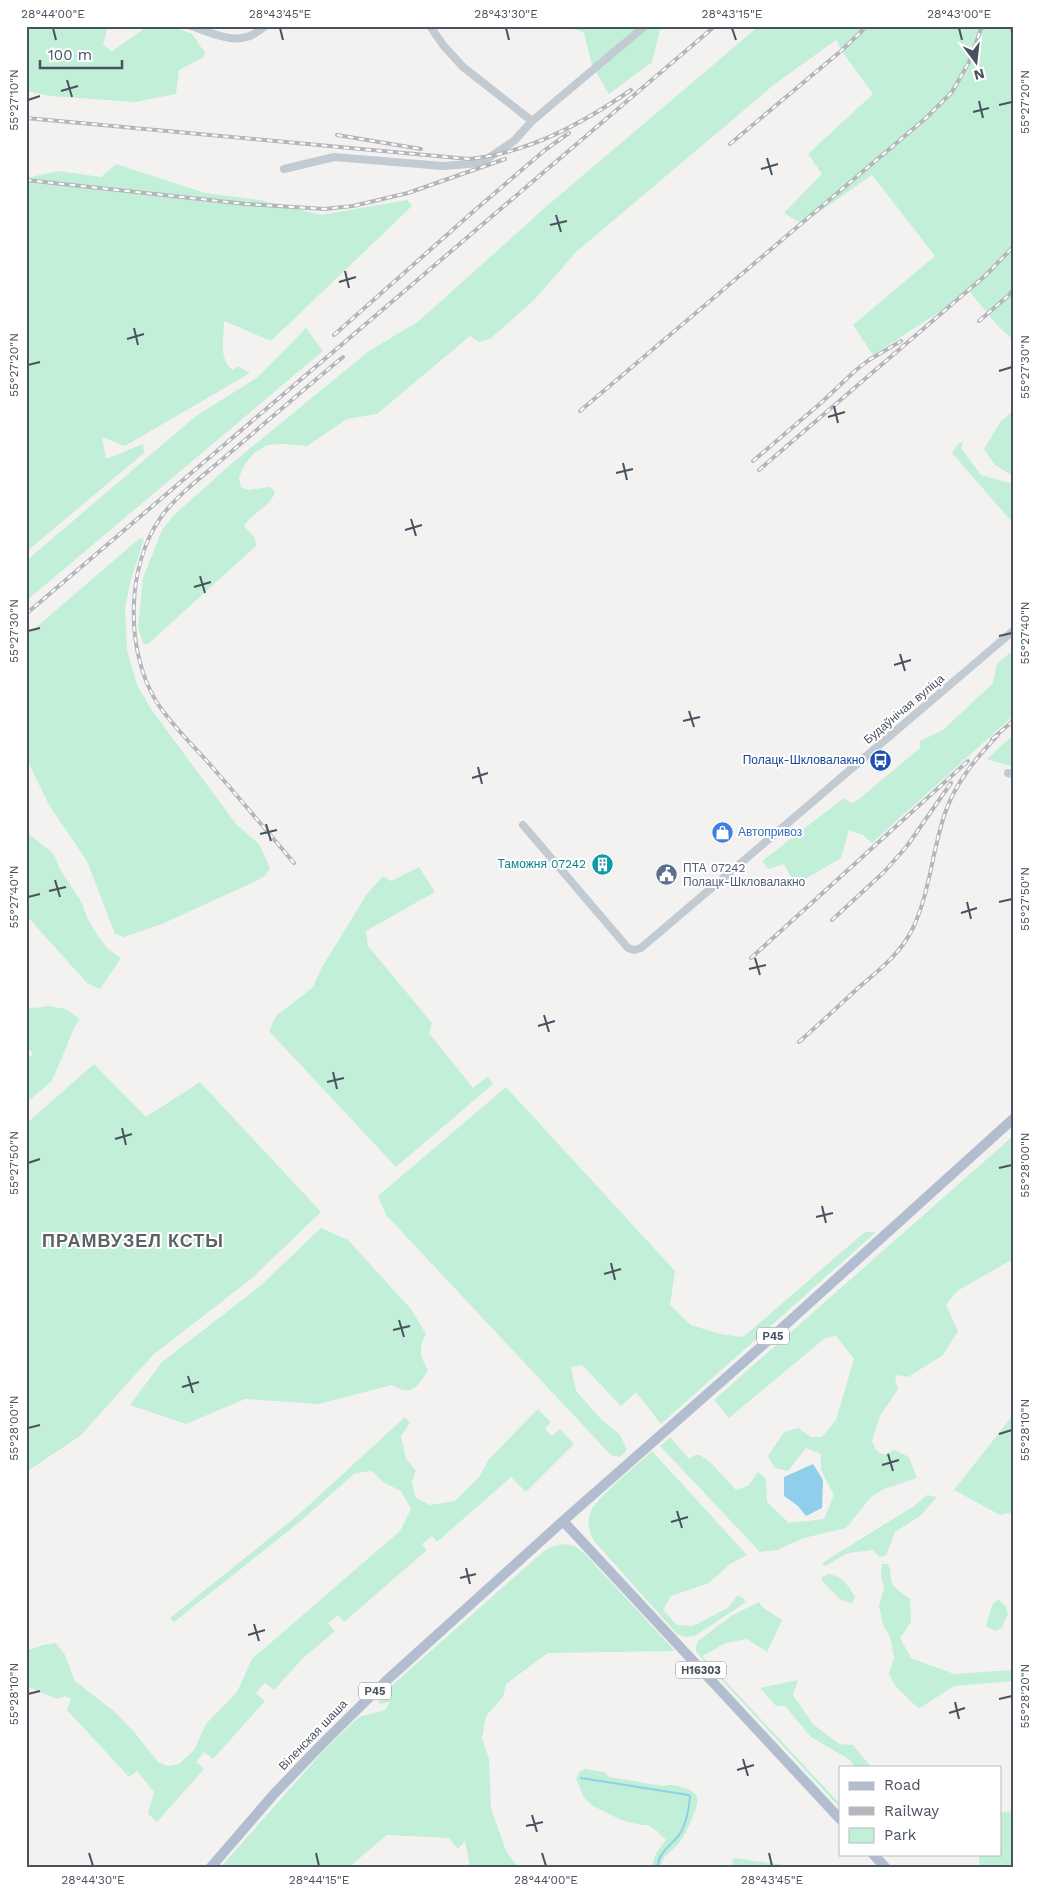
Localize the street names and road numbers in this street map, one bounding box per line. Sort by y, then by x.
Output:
street label: Будаўнічая вуліца [861,671,947,747]
road number: Р45 [757,1328,789,1344]
road number: Н16303 [676,1662,726,1678]
road number: Р45 [359,1682,391,1700]
street label: Віленская шаша [276,1697,350,1773]

